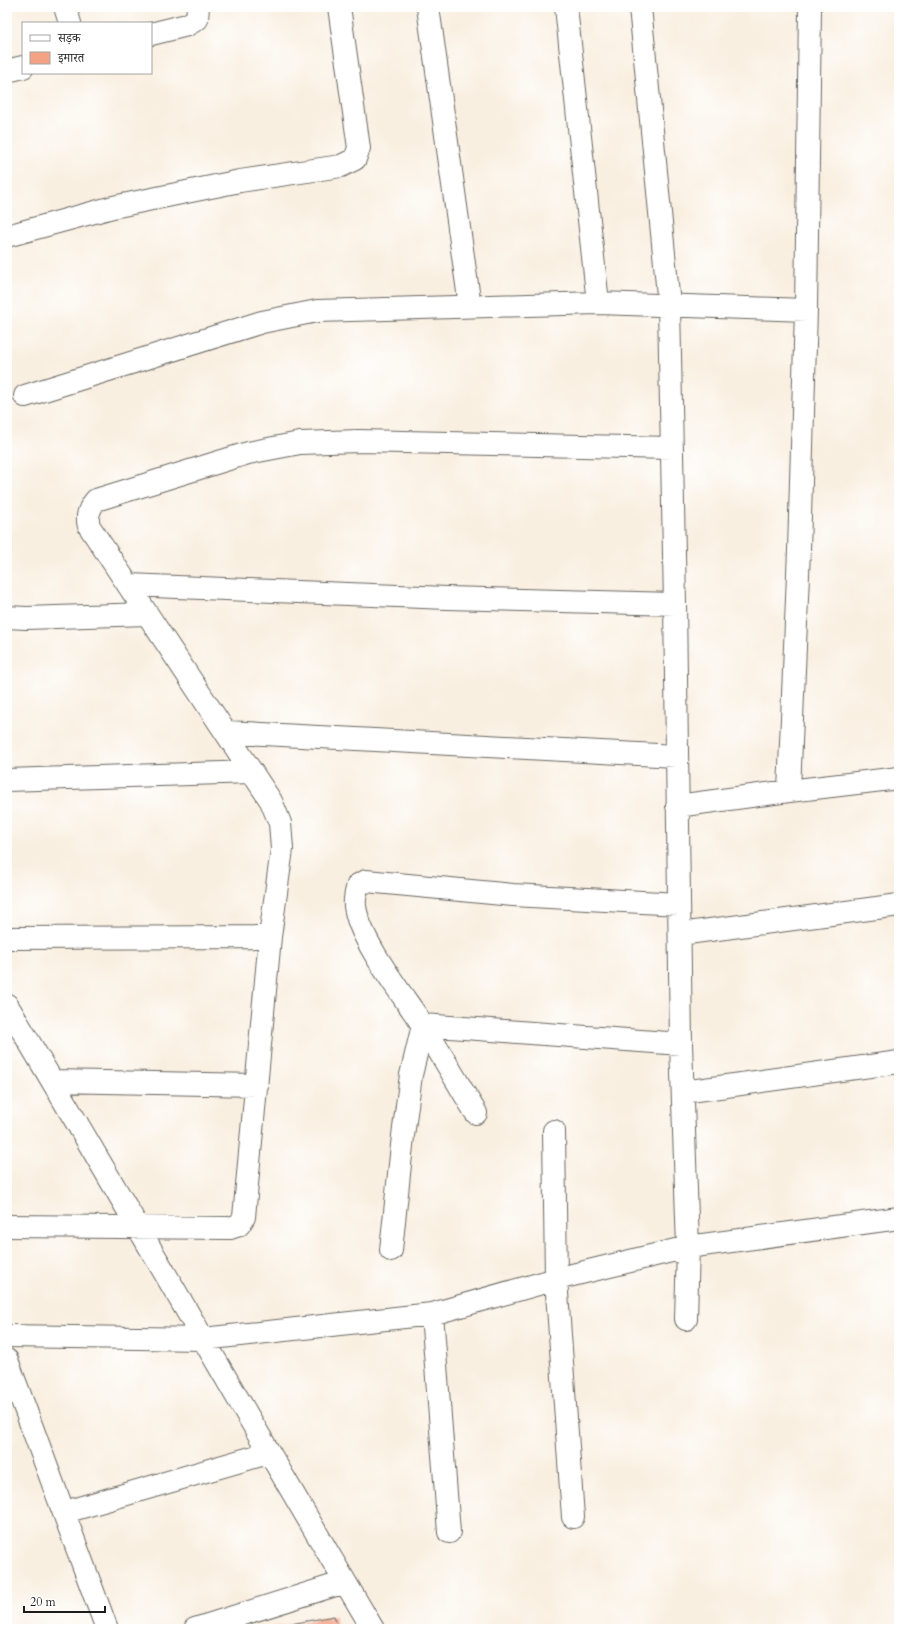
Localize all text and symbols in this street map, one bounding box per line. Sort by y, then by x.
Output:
legend [22,22,152,74]
text: सड़क [57,30,82,46]
text: इमारत [57,50,85,66]
scale bar [24,1588,105,1614]
text: 20 m [30,1594,57,1610]

